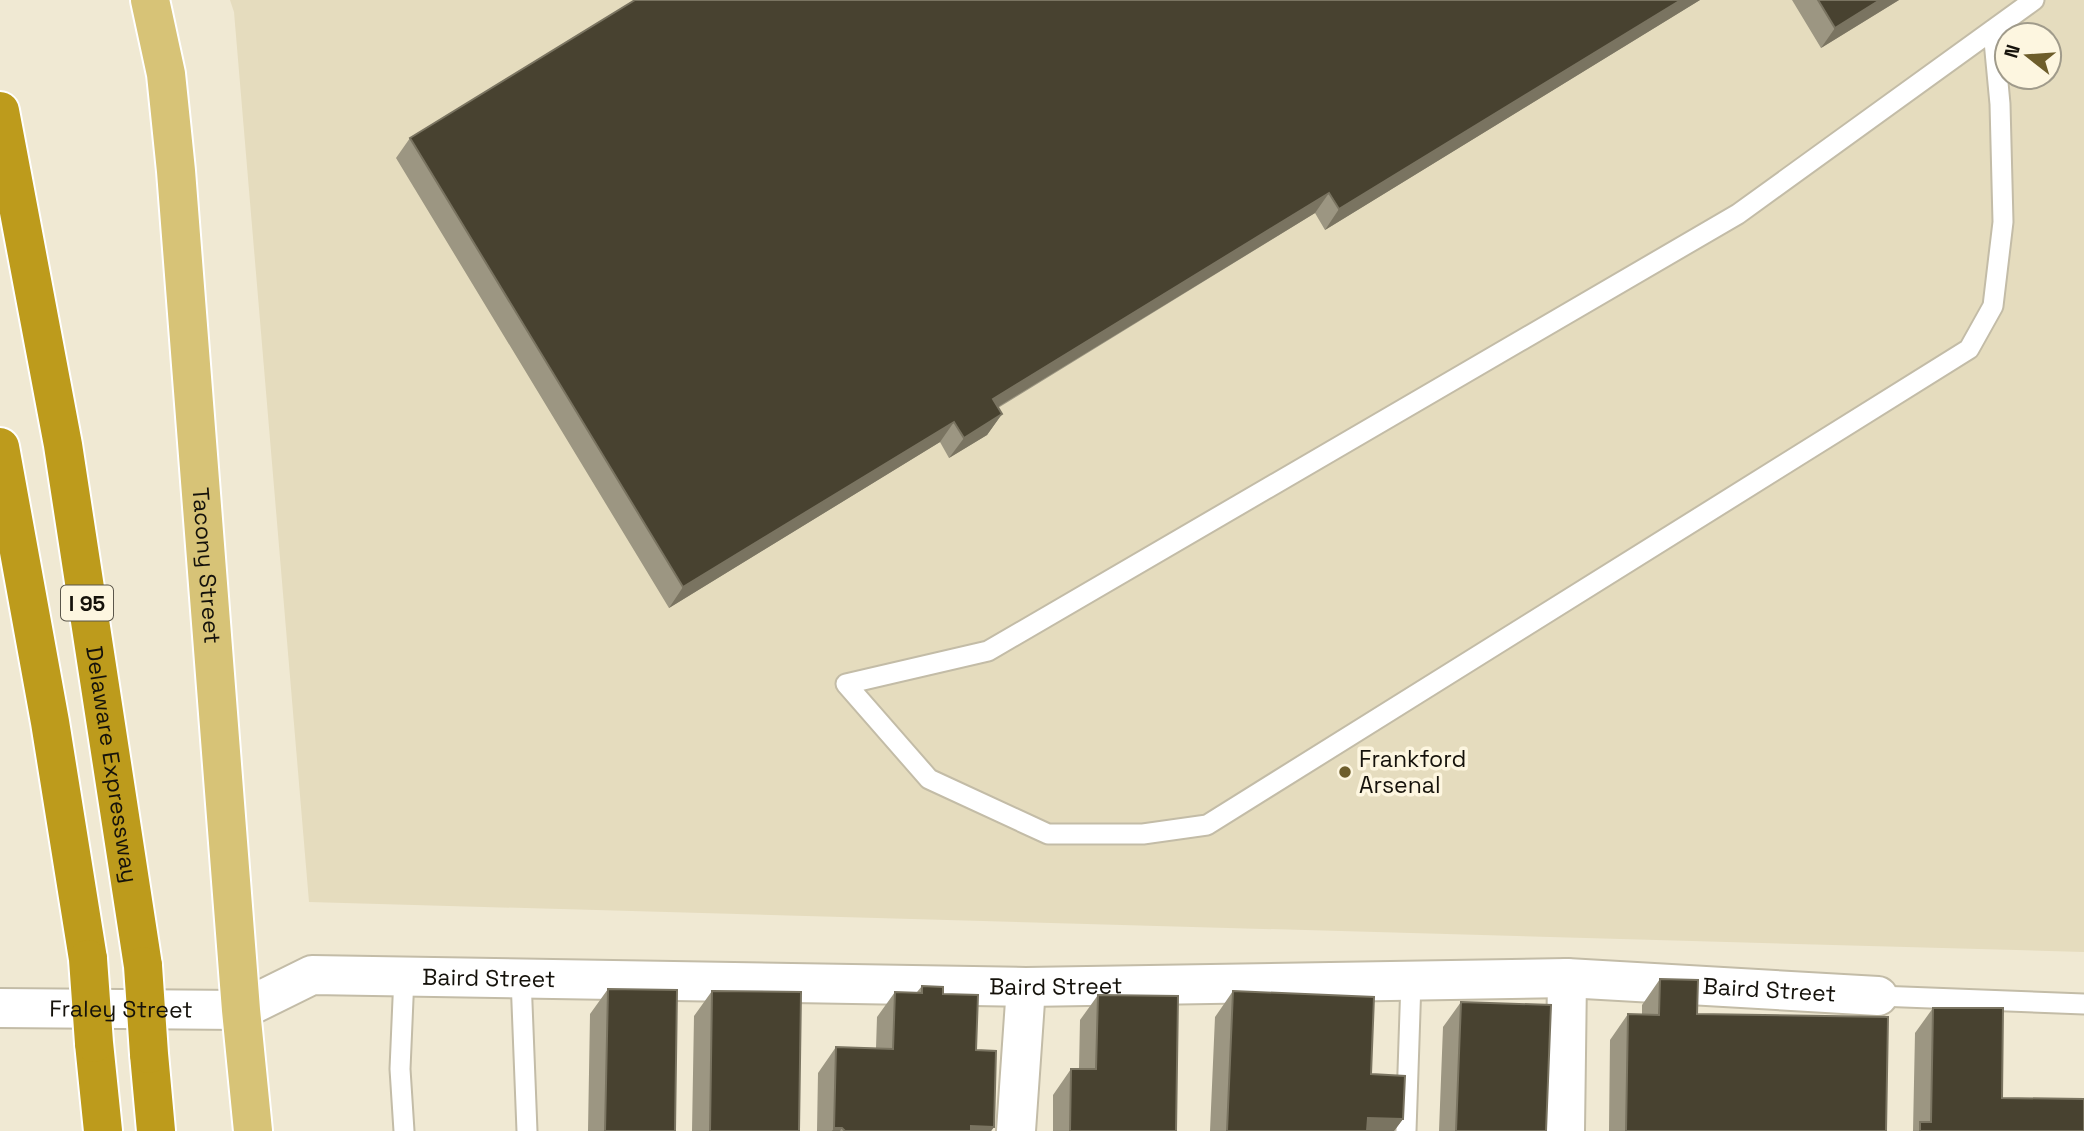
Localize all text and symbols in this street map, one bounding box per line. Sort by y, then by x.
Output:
north arrow [1993,21,2063,91]
text: N [1998,41,2026,61]
street label: Tacony Street [186,486,228,645]
road number: I 95 [61,586,113,620]
street label: Delaware Expressway [79,644,145,885]
place label: Frankford Arsenal [1359,744,1466,800]
marker: Frankford Arsenal [1337,764,1353,780]
street label: Baird Street [422,962,556,994]
street label: Baird Street [989,970,1123,1002]
street label: Baird Street [1702,971,1837,1009]
street label: Fraley Street [49,993,193,1025]

